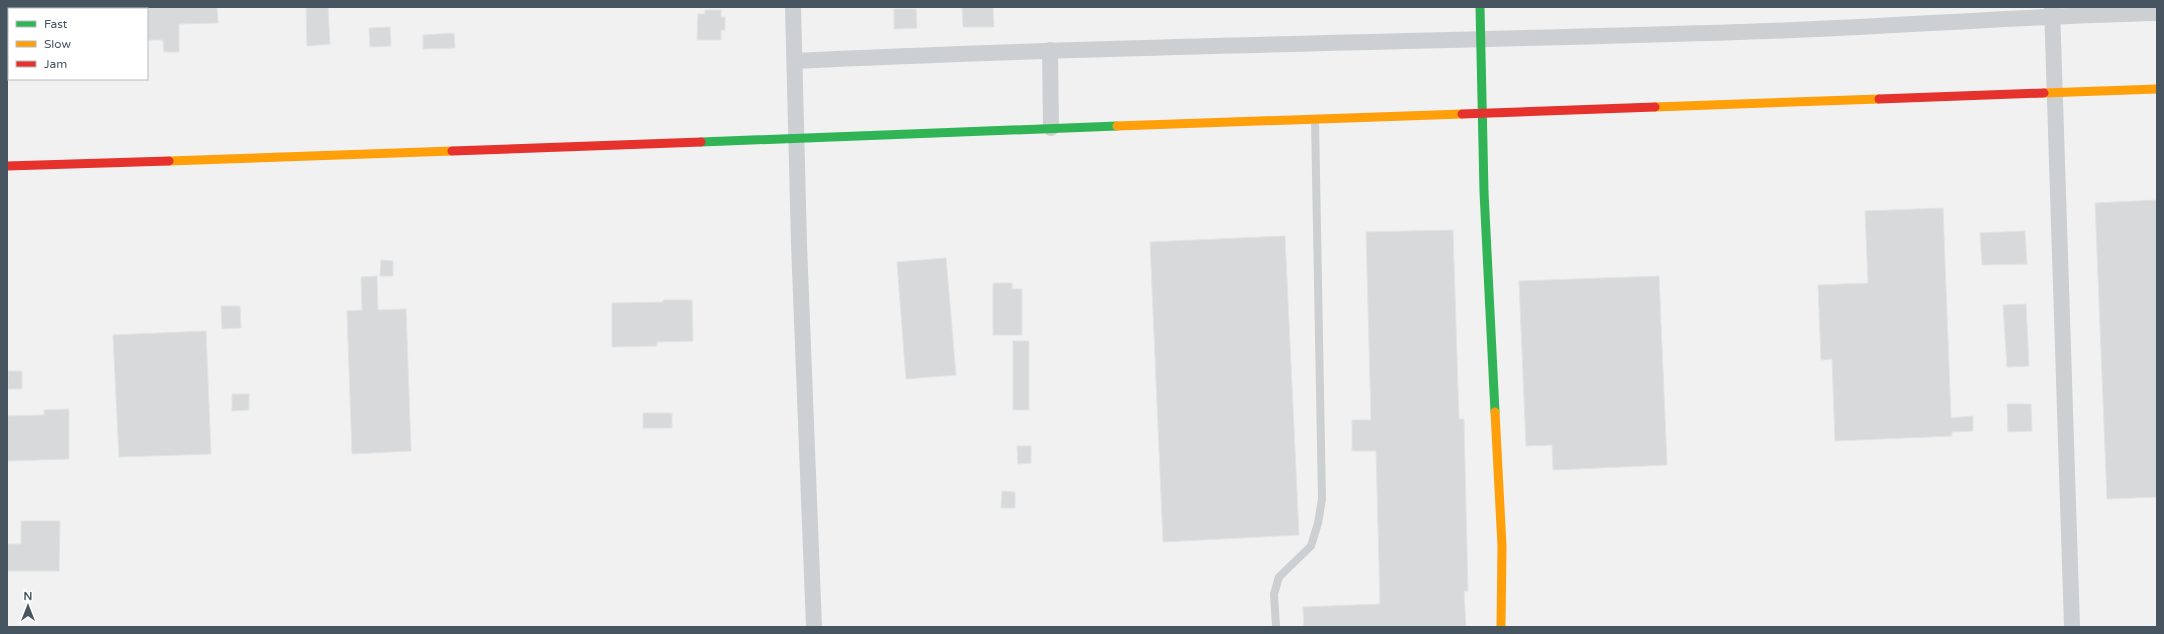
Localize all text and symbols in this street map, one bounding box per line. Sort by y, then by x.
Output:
legend [8,8,148,80]
text: Fast [44,17,68,31]
text: Slow [44,37,71,51]
text: Jam [44,57,67,71]
north arrow [8,586,48,626]
text: N [24,590,32,603]

